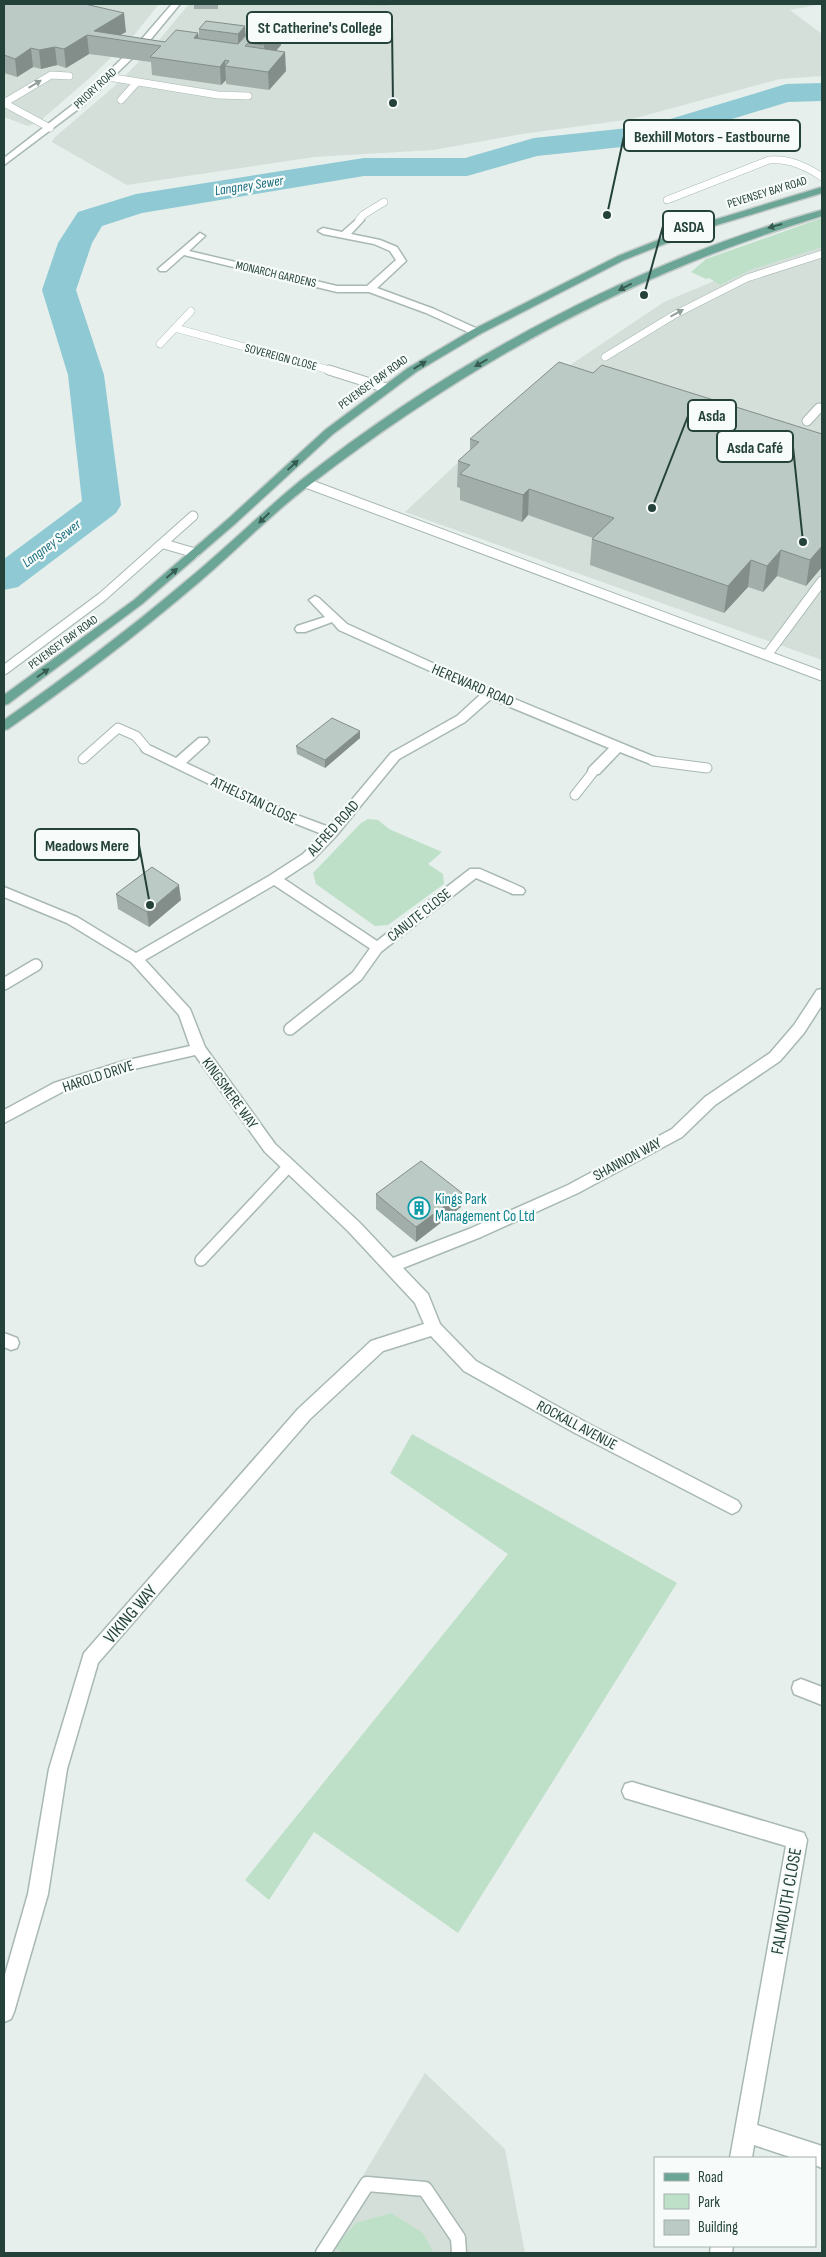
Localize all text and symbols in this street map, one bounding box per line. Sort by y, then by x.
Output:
callout: St Catherine's College [247,12,392,43]
text: St Catherine's College [258,19,382,38]
street label: PRIORY ROAD [71,65,120,112]
one-way arrow [29,80,42,89]
callout: Bexhill Motors - Eastbourne [624,120,800,151]
text: Bexhill Motors - Eastbourne [634,128,790,147]
water label: Langney Sewer [214,172,286,199]
street label: PEVENSEY BAY ROAD [725,173,809,212]
callout: ASDA [663,211,714,242]
text: ASDA [673,218,705,237]
one-way arrow [768,223,783,231]
street label: MONARCH GARDENS [234,258,318,291]
one-way arrow [618,283,632,291]
one-way arrow [670,309,683,318]
street label: SOVEREIGN CLOSE [243,341,319,374]
street label: PEVENSEY BAY ROAD [335,352,411,413]
one-way arrow [475,358,488,367]
one-way arrow [414,360,427,369]
callout: Asda [688,400,736,431]
text: Asda [697,407,726,426]
callout: Asda Café [717,431,793,462]
text: Asda Café [726,439,783,458]
one-way arrow [286,459,298,471]
one-way arrow [258,512,270,524]
water label: Langney Sewer [19,515,85,571]
one-way arrow [165,568,178,579]
street label: PEVENSEY BAY ROAD [25,612,101,673]
street label: HEREWARD ROAD [429,660,517,711]
one-way arrow [37,668,50,678]
street label: ATHELSTAN CLOSE [207,772,299,828]
street label: ALFRED ROAD [303,796,363,861]
callout: Meadows Mere [35,829,139,860]
text: Meadows Mere [45,837,129,856]
street label: CANUTE CLOSE [384,885,455,946]
street label: KINGSMERE WAY [197,1054,262,1133]
street label: HAROLD DRIVE [60,1056,136,1097]
street label: SHANNON WAY [590,1133,665,1185]
place label: Kings Park Management Co Ltd [435,1190,535,1226]
building icon: Kings Park Management Co Ltd [407,1196,431,1220]
street label: ROCKALL AVENUE [533,1396,620,1455]
street label: VIKING WAY [99,1581,162,1648]
street label: FALMOUTH CLOSE [767,1846,806,1956]
legend [654,2157,816,2247]
text: Road [698,2168,723,2187]
text: Park [698,2193,720,2212]
text: Building [698,2218,738,2237]

